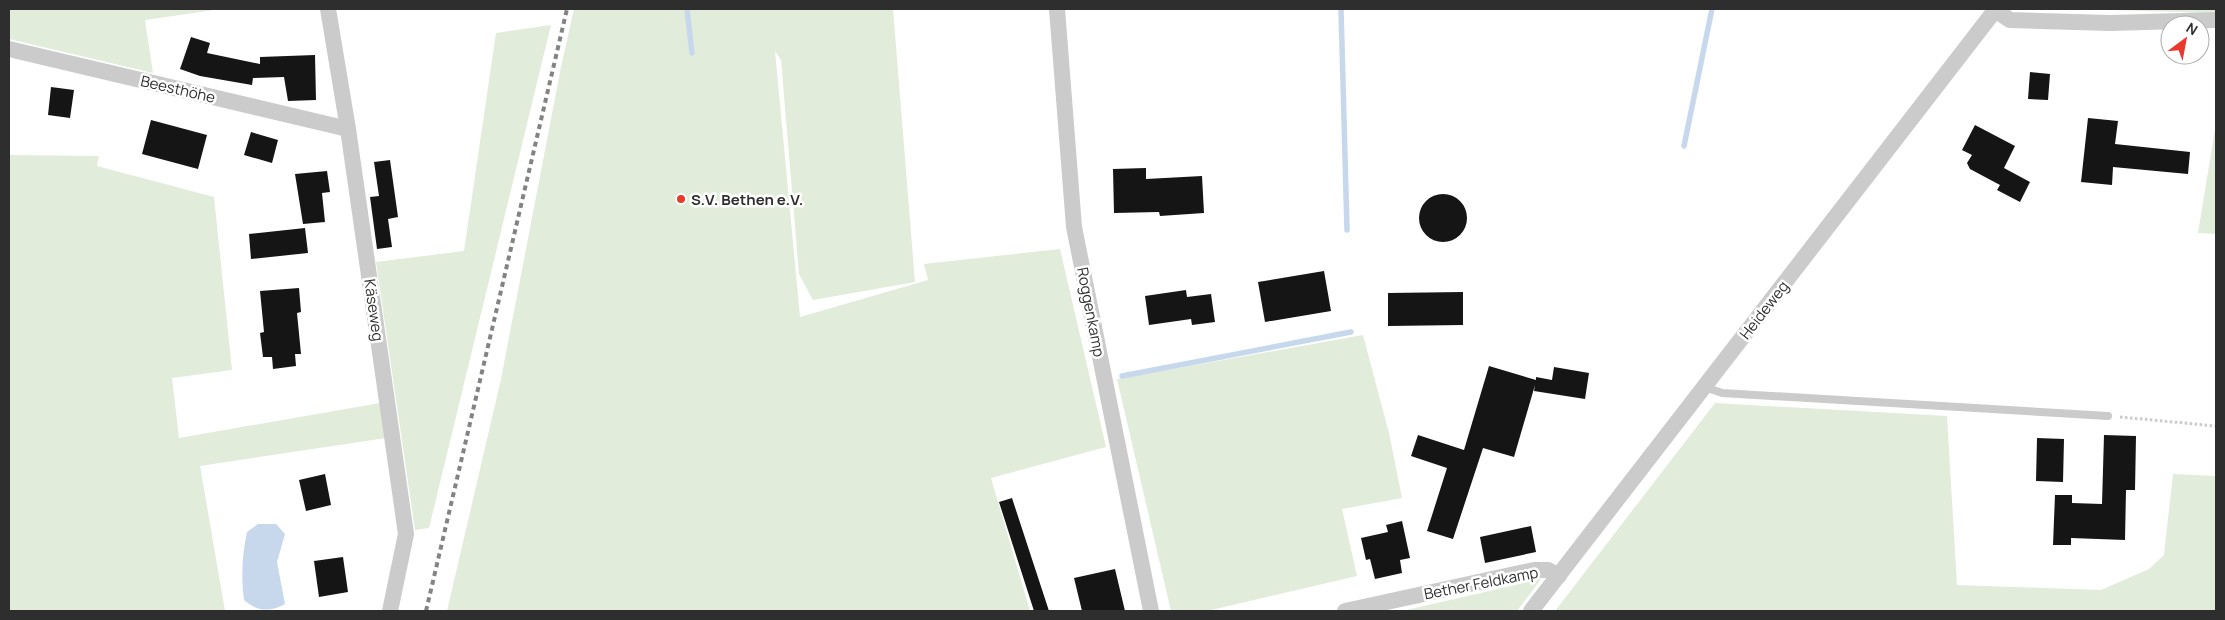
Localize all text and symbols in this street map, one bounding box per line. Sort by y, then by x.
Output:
north arrow [2160,15,2210,65]
text: N [2183,18,2201,39]
street label: Beesthöhe [139,70,218,108]
place label: S.V. Bethen e.V. [691,189,803,210]
marker: S.V. Bethen e.V. [675,193,687,205]
street label: Roggenkamp [1072,265,1110,359]
street label: Heideweg [1735,276,1793,344]
street label: Käseweg [359,278,389,342]
street label: Bether Feldkamp [1422,562,1540,604]

